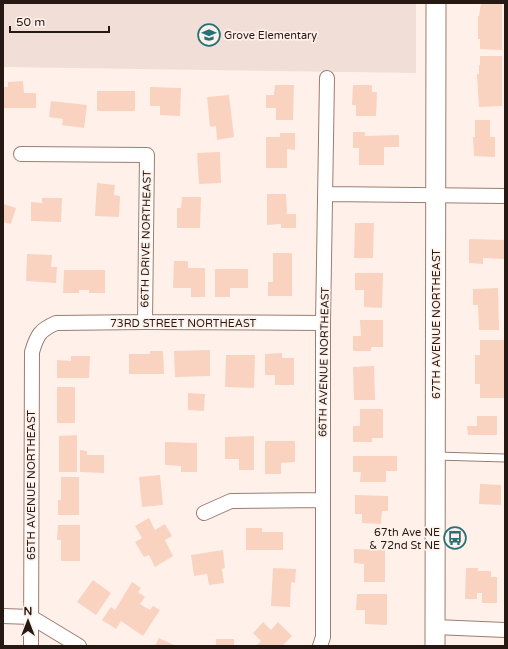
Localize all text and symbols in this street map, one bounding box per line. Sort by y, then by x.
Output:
scale bar [10,8,109,34]
text: 50 m [16,15,45,29]
school or university icon: Grove Elementary [196,22,222,48]
place label: Grove Elementary [224,29,317,42]
street label: 66TH DRIVE NORTHEAST [138,170,154,308]
street label: 67TH AVENUE NORTHEAST [430,249,443,399]
street label: 66TH AVENUE NORTHEAST [316,287,332,437]
street label: 73RD STREET NORTHEAST [110,317,256,330]
street label: 65TH AVENUE NORTHEAST [25,410,38,560]
bus stop icon: 67th Ave NE & 72nd St NE [442,525,468,551]
place label: 67th Ave NE & 72nd St NE [369,526,440,552]
north arrow [8,601,48,641]
text: N [24,605,32,618]

